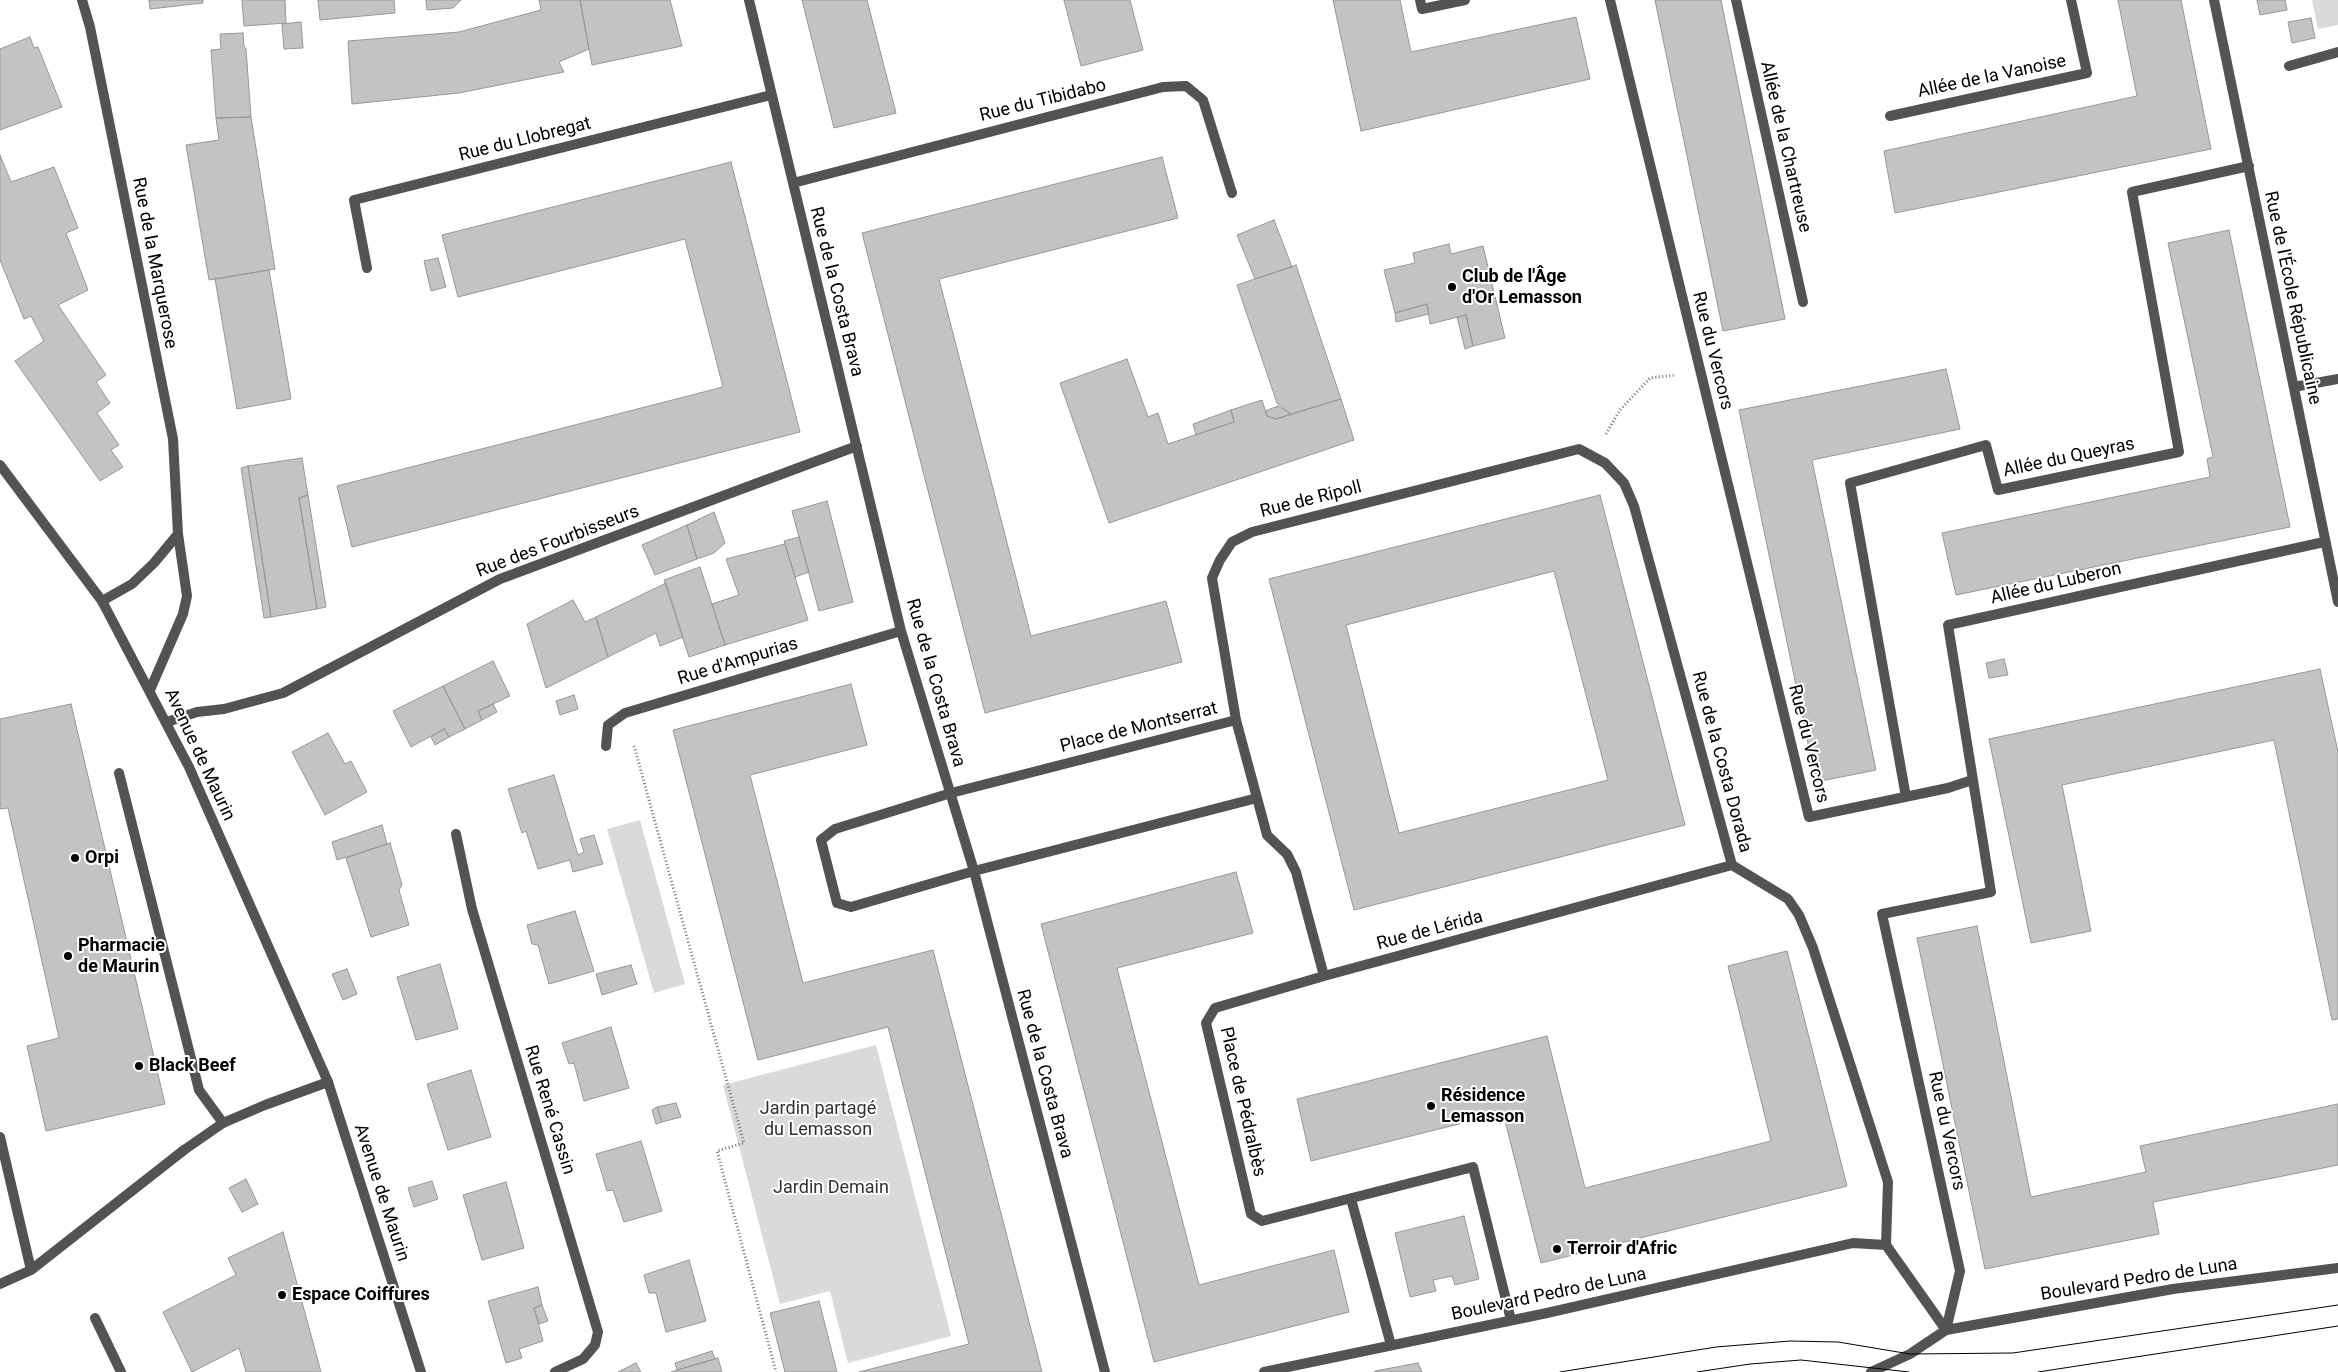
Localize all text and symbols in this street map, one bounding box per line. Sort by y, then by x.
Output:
street label: Allée de la Vanoise [1916,51,2068,103]
street label: Allée de la Chartreuse [1755,59,1815,235]
street label: Rue du Tibidabo [978,75,1108,127]
street label: Rue du Llobregat [457,113,593,167]
street label: Rue de la Marquerose [127,176,181,350]
street label: Rue de l'École Républicaine [2259,189,2325,407]
street label: Rue de la Costa Brava [804,205,868,379]
place label: Club de l'Âge d'Or Lemasson [1462,266,1582,308]
marker: Club de l'Âge d'Or Lemasson [1446,281,1458,293]
street label: Rue du Vercors [1687,290,1737,412]
street label: Allée du Queyras [2001,434,2137,482]
street label: Rue de Ripoll [1258,477,1364,523]
street label: Rue des Fourbisseurs [474,501,642,583]
street label: Allée du Luberon [1988,558,2124,610]
street label: Rue de la Costa Brava [901,596,969,770]
street label: Rue d'Ampurias [675,633,801,691]
street label: Rue de la Costa Dorada [1686,669,1756,855]
street label: Rue du Vercors [1783,683,1833,805]
street label: Avenue de Maurin [159,685,239,825]
street label: Place de Montserrat [1058,698,1220,758]
place label: Orpi [85,847,119,869]
marker: Orpi [69,852,81,864]
street label: Rue de Lérida [1375,906,1485,956]
place label: Pharmacie de Maurin [78,935,165,978]
marker: Pharmacie de Maurin [62,950,74,962]
street label: Rue de la Costa Brava [1011,987,1077,1161]
street label: Place de Pédralbès [1214,1025,1270,1179]
street label: Rue René Cassin [519,1043,579,1177]
place label: Black Beef [149,1055,236,1077]
marker: Black Beef [133,1060,145,1072]
street label: Rue du Vercors [1923,1069,1969,1193]
place label: Résidence Lemasson [1441,1085,1525,1128]
park label: Jardin partagé du Lemasson [760,1098,876,1140]
marker: Résidence Lemasson [1425,1100,1437,1112]
street label: Avenue de Maurin [349,1122,413,1264]
park label: Jardin Demain [773,1177,889,1199]
place label: Terroir d'Afric [1567,1238,1677,1260]
marker: Terroir d'Afric [1551,1243,1563,1255]
street label: Boulevard Pedro de Luna [2039,1254,2239,1306]
street label: Boulevard Pedro de Luna [1450,1264,1648,1326]
place label: Espace Coiffures [292,1284,430,1306]
marker: Espace Coiffures [276,1289,288,1301]

